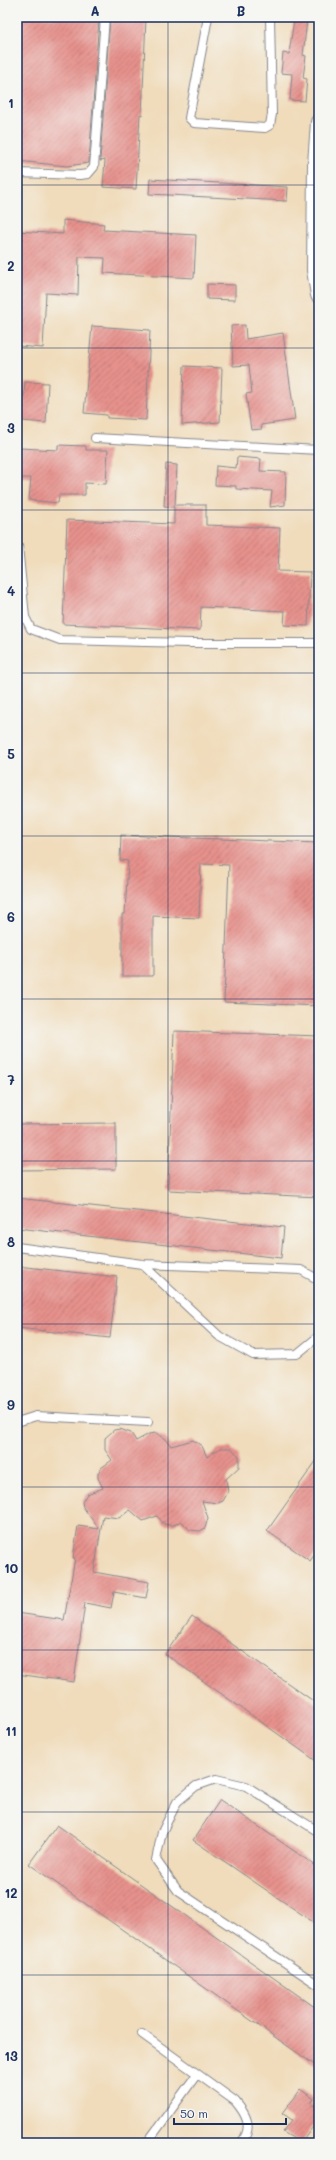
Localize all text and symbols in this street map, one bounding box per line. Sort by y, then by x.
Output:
text: A [90,2,100,19]
text: B [237,2,246,19]
text: 1 [8,94,14,111]
text: 2 [7,257,15,274]
text: 3 [7,419,15,436]
text: 4 [7,582,15,599]
text: 5 [7,745,15,762]
text: 6 [7,908,15,925]
text: 7 [7,1071,15,1088]
text: 8 [7,1233,15,1250]
text: 9 [7,1396,15,1413]
text: 10 [4,1559,18,1576]
text: 11 [5,1722,17,1739]
text: 12 [4,1884,18,1901]
text: 13 [4,2047,18,2064]
scale bar [174,2100,286,2126]
text: 50 m [180,2105,208,2121]

